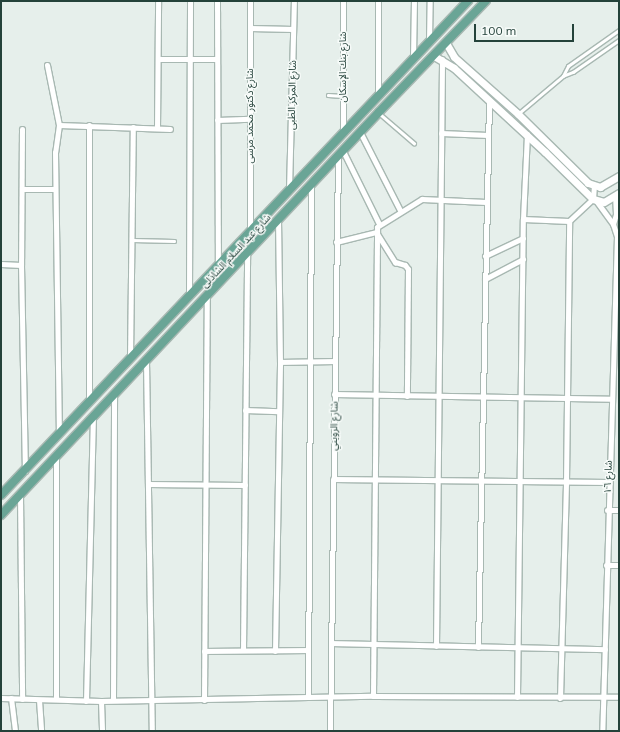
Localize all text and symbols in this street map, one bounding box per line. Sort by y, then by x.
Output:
scale bar [476,16,576,42]
text: 100 m [481,23,516,38]
street label: شارع بنك الإسكان [337,32,349,102]
street label: شارع المركز الطبى [285,60,299,130]
street label: شارع دكتور محمد مرسى [244,68,256,164]
street label: شارع عبد السلام الشاذلى [199,212,273,290]
street label: شارع الرويني [328,401,340,451]
street label: شارع ١٦ [601,460,615,494]

